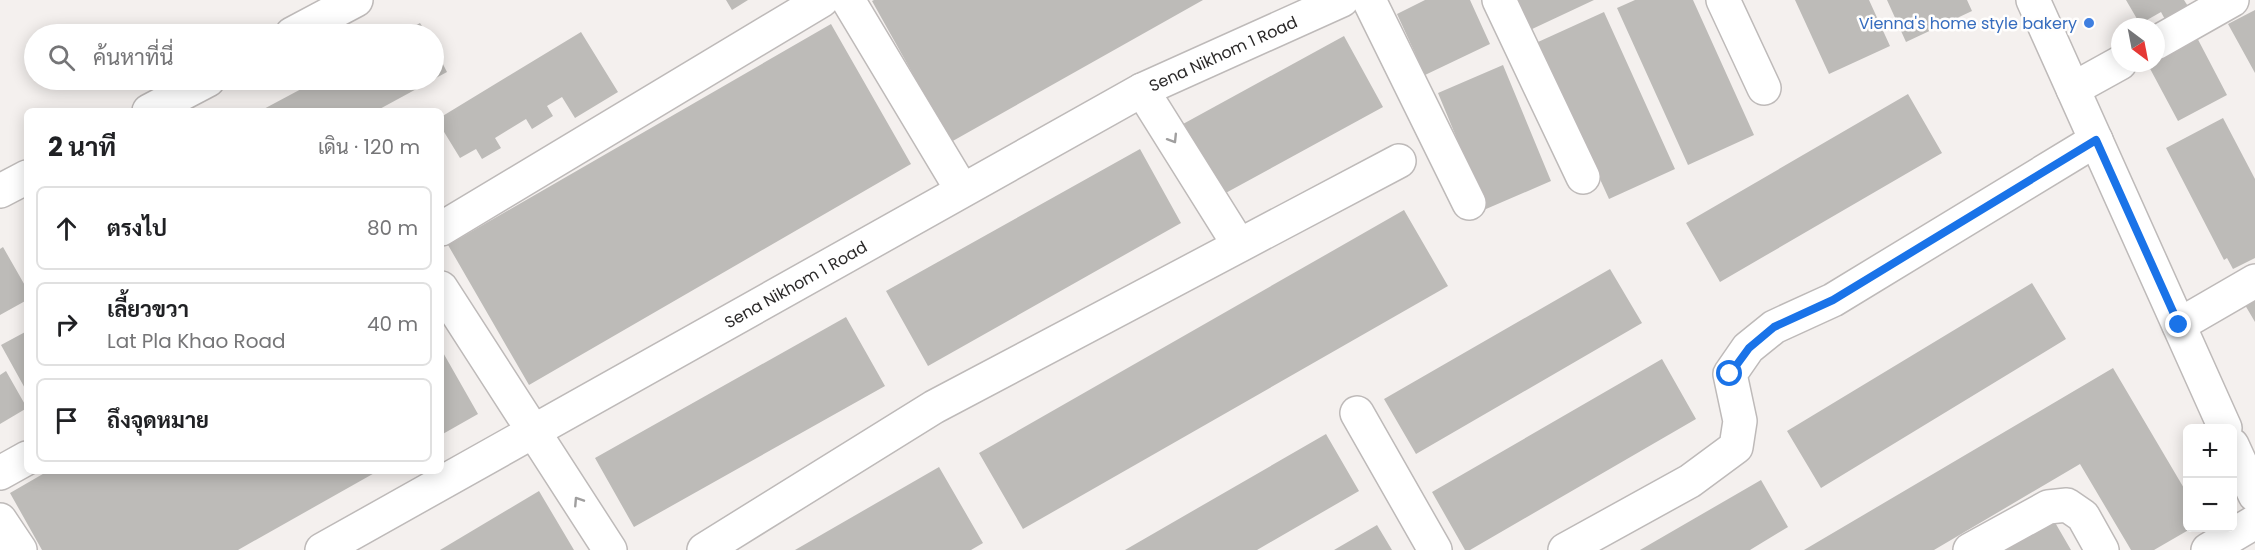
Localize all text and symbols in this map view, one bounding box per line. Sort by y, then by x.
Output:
street label: Sena Nikhom 1 Road [1145,10,1301,97]
place label: Vienna's home style bakery [1859,12,2077,35]
marker: Vienna's home style bakery [2082,16,2096,30]
north arrow [2111,18,2165,72]
search box [24,24,444,90]
icon: search [45,41,78,74]
text: ค้นหาที่นี่ [93,42,173,73]
text: 2 นาที [48,129,116,165]
text: เดิน · 120 m [318,133,420,161]
one-way arrow [1165,133,1176,144]
icon: ahead [50,212,83,245]
text: ตรงไป [107,213,167,244]
text: 80 m [367,214,418,242]
street label: Sena Nikhom 1 Road [720,235,871,334]
text: เลี้ยวขวา [107,294,189,325]
icon: right [50,308,83,341]
text: 40 m [367,310,418,338]
route end [2165,311,2191,337]
text: Lat Pla Khao Road [107,327,286,355]
route start [1716,360,1742,386]
icon: arrive [50,404,83,437]
text: ถึงจุดหมาย [107,405,209,436]
map controls [2183,424,2237,532]
button: + [2183,424,2237,478]
button: − [2183,478,2237,532]
one-way arrow [574,497,585,508]

